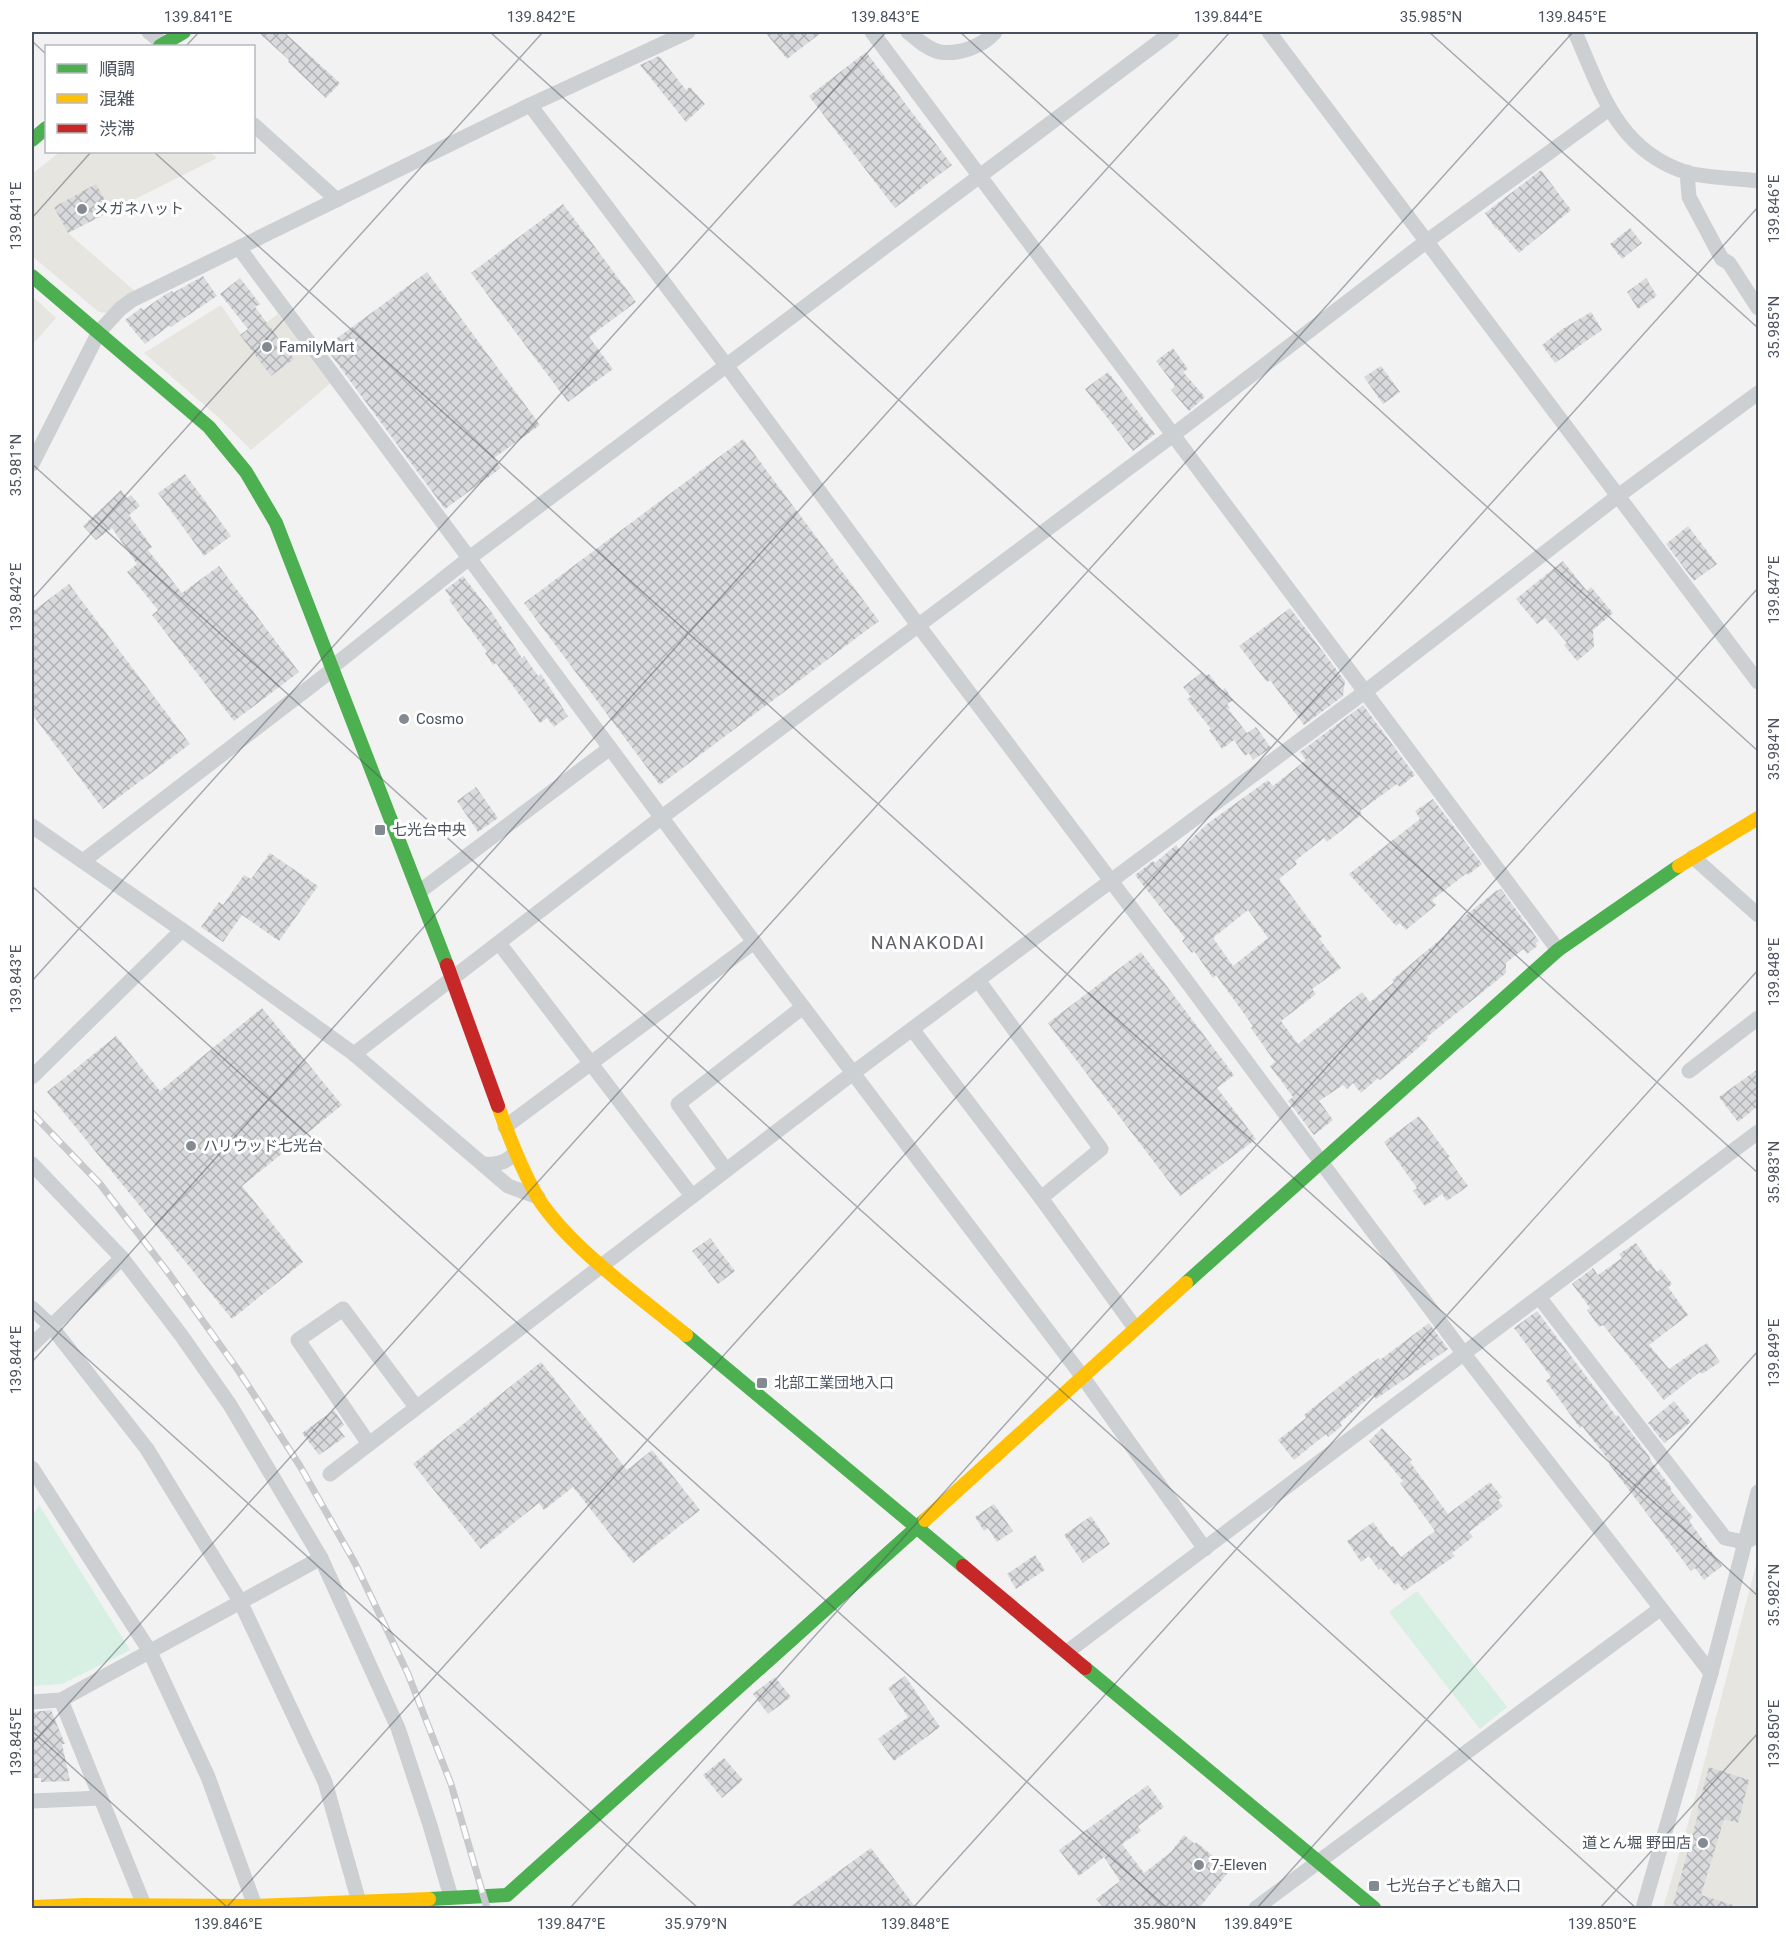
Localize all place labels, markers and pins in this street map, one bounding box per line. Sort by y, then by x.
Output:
place label: メガネハット [94,200,184,218]
marker: メガネハット [75,202,89,216]
place label: FamilyMart [279,338,354,356]
marker: FamilyMart [260,340,274,354]
place label: Cosmo [416,710,464,728]
marker: Cosmo [397,712,411,726]
place label: 七光台中央 [392,821,467,839]
marker: 七光台中央 [373,823,387,837]
place label: ハリウッド七光台 [203,1137,323,1155]
marker: ハリウッド七光台 [184,1139,198,1153]
place label: 北部工業団地入口 [774,1374,894,1392]
marker: 北部工業団地入口 [755,1376,769,1390]
place label: 道とん堀 野田店 [1582,1834,1691,1852]
marker: 道とん堀 野田店 [1696,1836,1710,1850]
place label: 7-Eleven [1211,1856,1267,1874]
marker: 7-Eleven [1192,1858,1206,1872]
place label: 七光台子ども館入口 [1386,1877,1521,1895]
marker: 七光台子ども館入口 [1367,1879,1381,1893]

